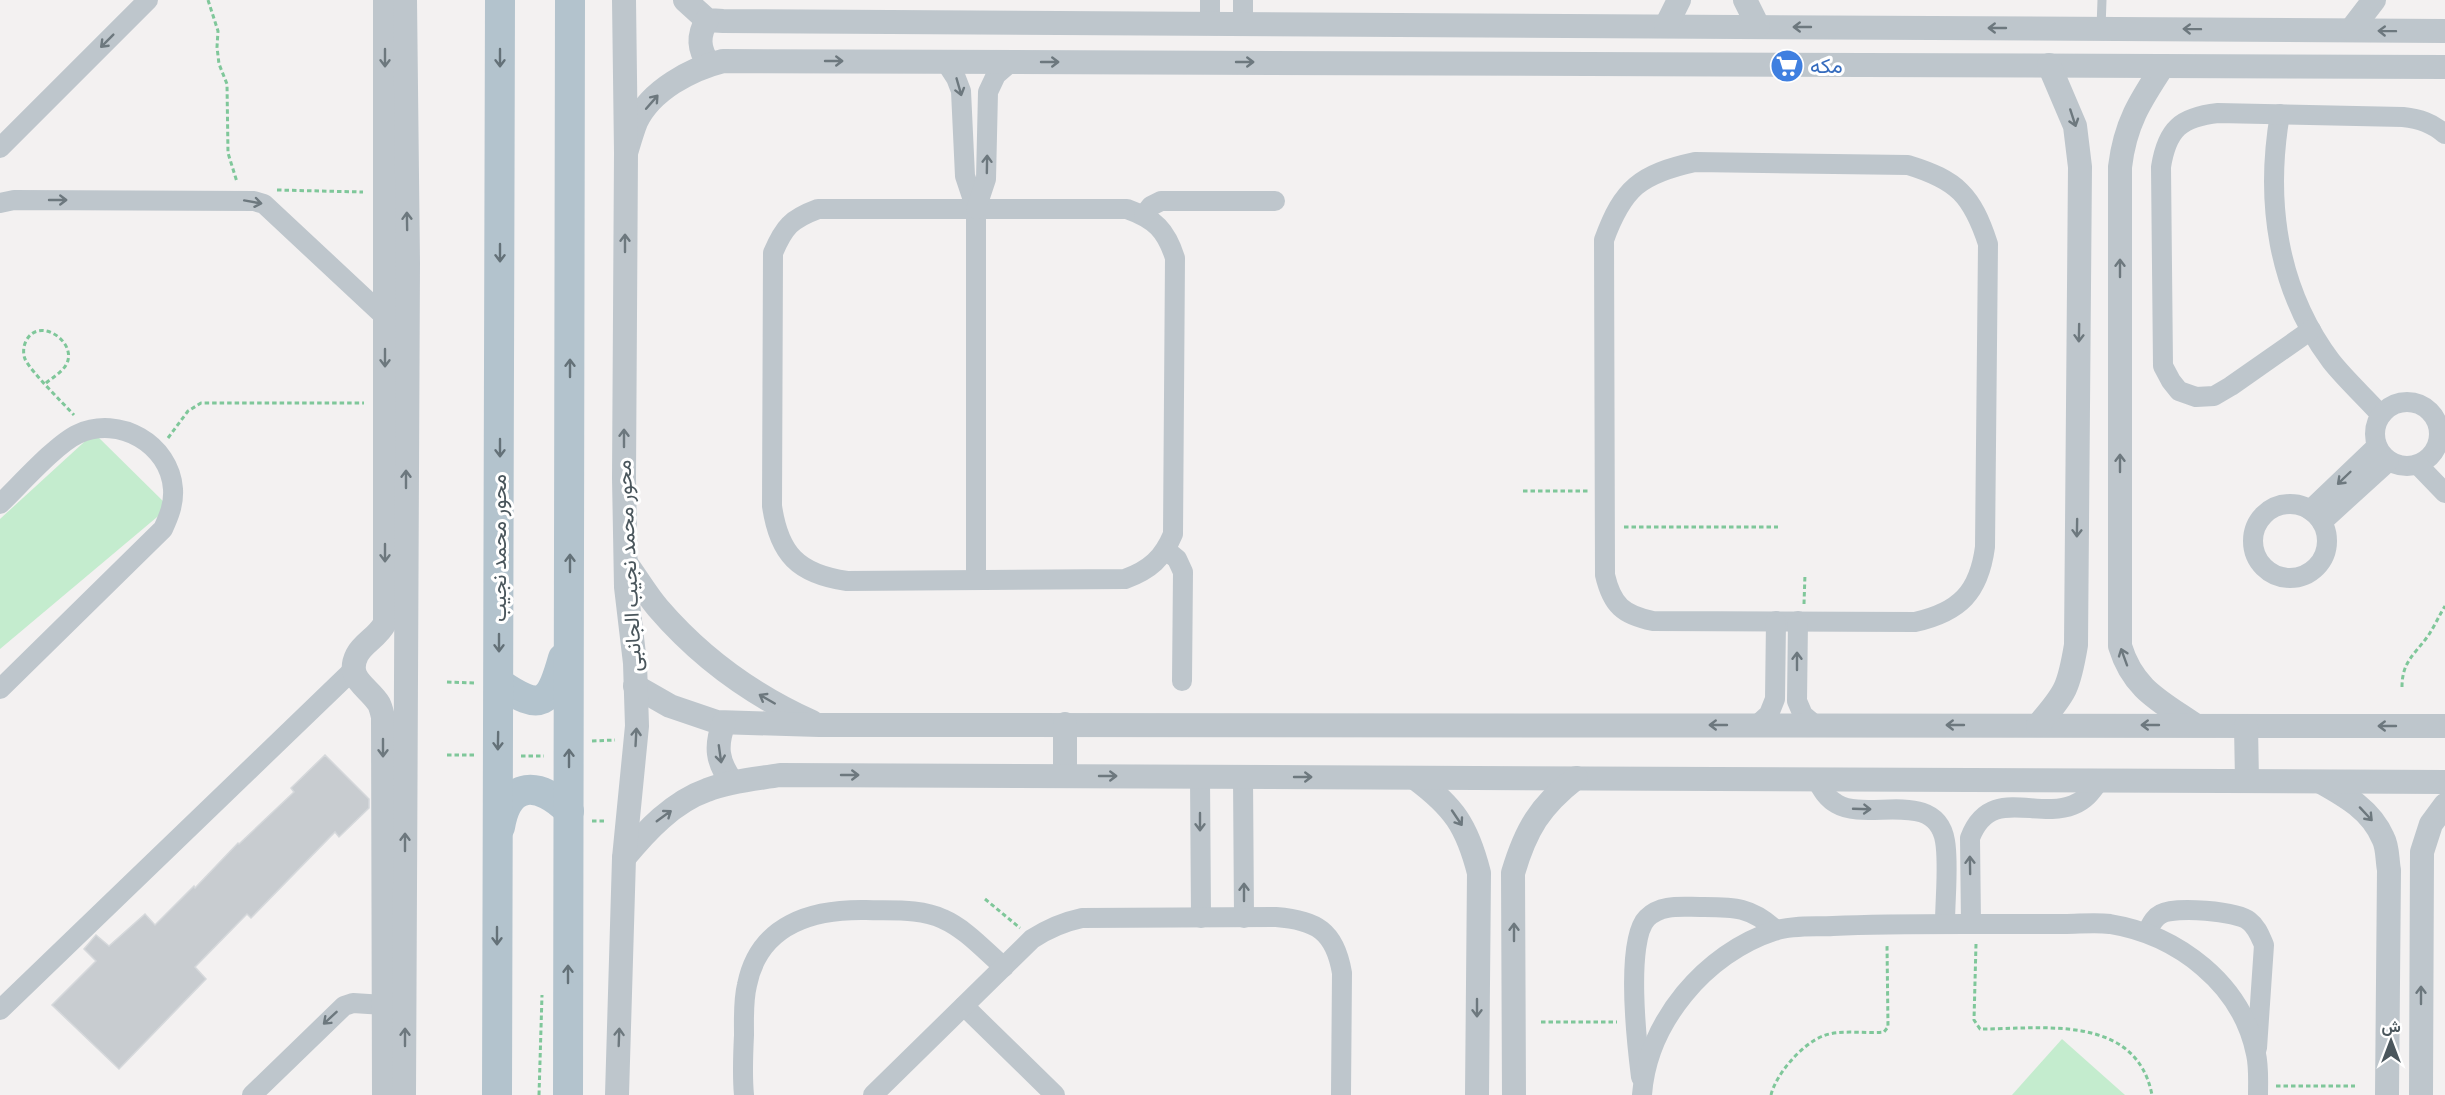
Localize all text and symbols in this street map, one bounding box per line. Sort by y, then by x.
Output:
one-way arrow [1792,21,1812,33]
one-way arrow [1987,22,2007,34]
one-way arrow [2182,23,2202,35]
one-way arrow [2377,25,2397,37]
one-way arrow [99,34,114,49]
one-way arrow [379,48,391,68]
one-way arrow [494,48,506,68]
supermarket icon: مكه [1769,48,1805,84]
place label: مكه [1810,54,1843,78]
one-way arrow [824,55,844,67]
one-way arrow [1040,56,1060,68]
one-way arrow [1235,56,1255,68]
one-way arrow [954,77,965,96]
one-way arrow [645,95,659,110]
one-way arrow [2068,108,2079,127]
one-way arrow [981,154,993,174]
one-way arrow [48,194,68,206]
one-way arrow [243,197,262,208]
one-way arrow [402,211,413,231]
one-way arrow [619,233,631,253]
one-way arrow [494,243,506,263]
one-way arrow [2114,258,2126,278]
one-way arrow [2073,323,2085,343]
one-way arrow [379,348,391,368]
one-way arrow [564,358,576,378]
one-way arrow [618,428,630,448]
one-way arrow [494,438,506,458]
one-way arrow [2114,453,2126,473]
street label: محور محمد نجيب الجانبى [611,459,648,673]
one-way arrow [400,469,412,489]
one-way arrow [2336,471,2351,485]
street label: محور محمد نجيب [487,474,512,622]
one-way arrow [2071,518,2083,538]
one-way arrow [379,543,391,563]
one-way arrow [564,553,576,573]
one-way arrow [493,633,505,653]
one-way arrow [2117,648,2128,667]
one-way arrow [1792,651,1803,671]
one-way arrow [759,693,776,705]
one-way arrow [1708,719,1728,731]
one-way arrow [1945,719,1965,731]
one-way arrow [2140,719,2160,731]
one-way arrow [2377,720,2397,732]
one-way arrow [631,728,642,748]
one-way arrow [493,731,504,751]
one-way arrow [377,737,389,757]
one-way arrow [714,743,725,763]
one-way arrow [563,748,575,768]
one-way arrow [840,770,860,781]
one-way arrow [1098,770,1118,782]
one-way arrow [1293,771,1313,783]
one-way arrow [1851,804,1871,815]
one-way arrow [2359,806,2373,821]
one-way arrow [656,810,672,822]
one-way arrow [1451,810,1463,826]
one-way arrow [1194,812,1206,832]
one-way arrow [399,832,411,852]
one-way arrow [1964,856,1976,876]
one-way arrow [1238,882,1249,902]
one-way arrow [1508,922,1520,942]
one-way arrow [491,926,503,946]
one-way arrow [562,964,574,984]
one-way arrow [2415,985,2427,1005]
one-way arrow [1472,998,1483,1018]
one-way arrow [323,1011,338,1025]
north arrow [2361,1011,2421,1071]
text: ش [2381,1017,2401,1036]
one-way arrow [399,1027,411,1047]
one-way arrow [613,1027,625,1047]

